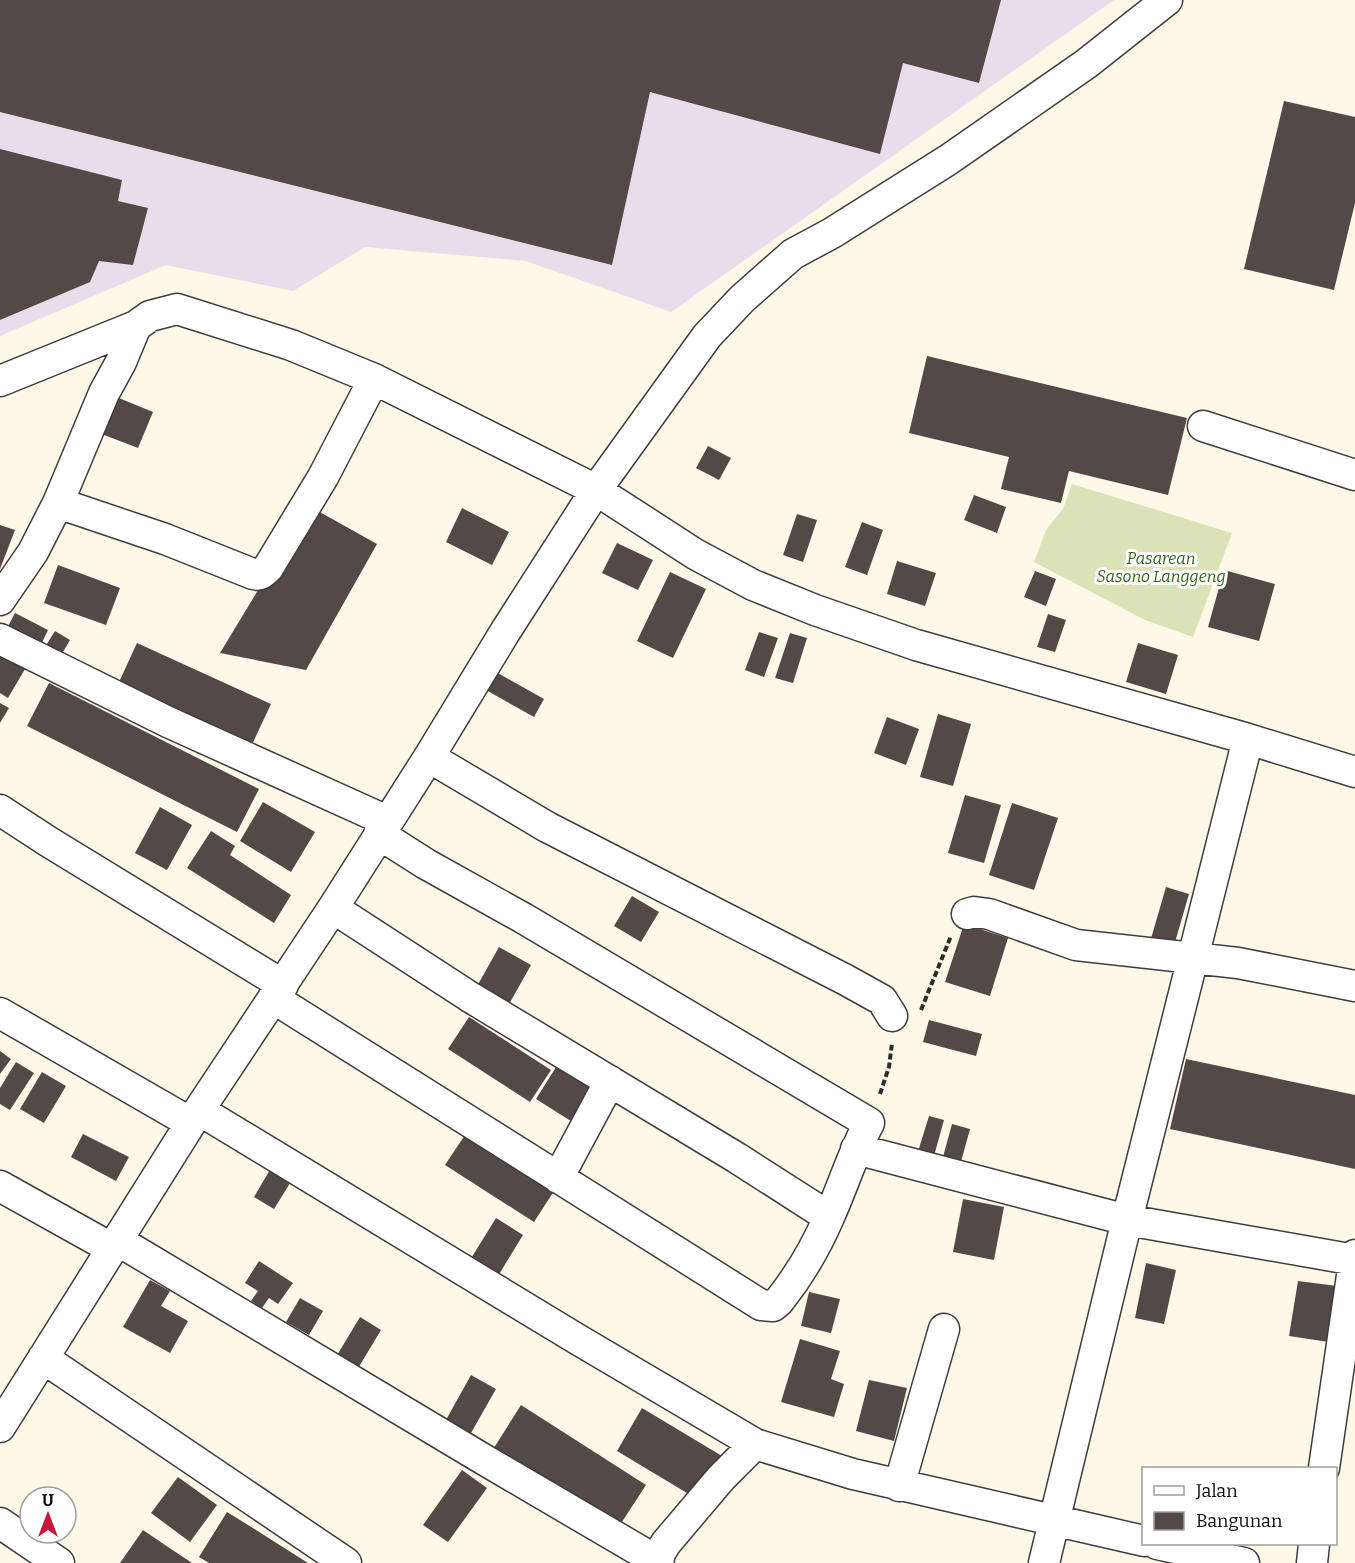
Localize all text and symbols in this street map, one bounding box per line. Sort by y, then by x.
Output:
park label: Pasarean Sasono Langgeng [1096,549,1226,586]
legend [1142,1467,1337,1545]
text: Jalan [1195,1480,1238,1502]
north arrow [18,1485,78,1545]
text: U [42,1491,54,1510]
text: Bangunan [1196,1510,1283,1532]

